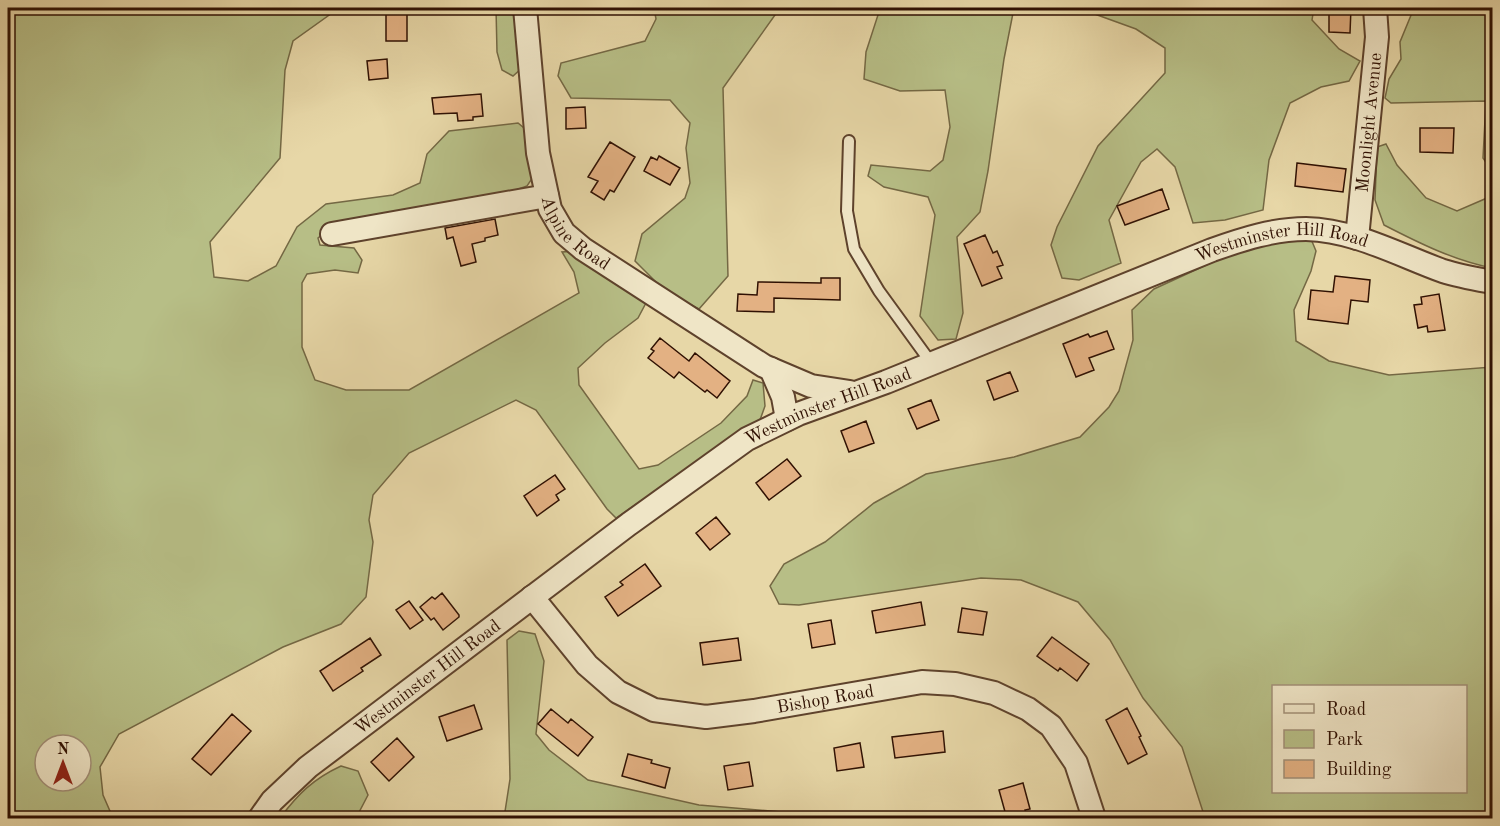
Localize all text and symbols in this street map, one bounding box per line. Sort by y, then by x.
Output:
street label: Moonlight Avenue [1354,52,1385,193]
street label: Alpine Road [538,195,613,274]
street label: Westminster Hill Road [1193,221,1371,266]
street label: Westminster Hill Road [742,365,914,449]
street label: Westminster Hill Road [352,617,504,738]
street label: Bishop Road [775,682,875,717]
legend [1272,685,1467,793]
text: Road [1326,701,1366,719]
text: Park [1326,731,1363,749]
north arrow [33,733,93,793]
text: N [57,742,70,758]
text: Building [1326,761,1392,779]

